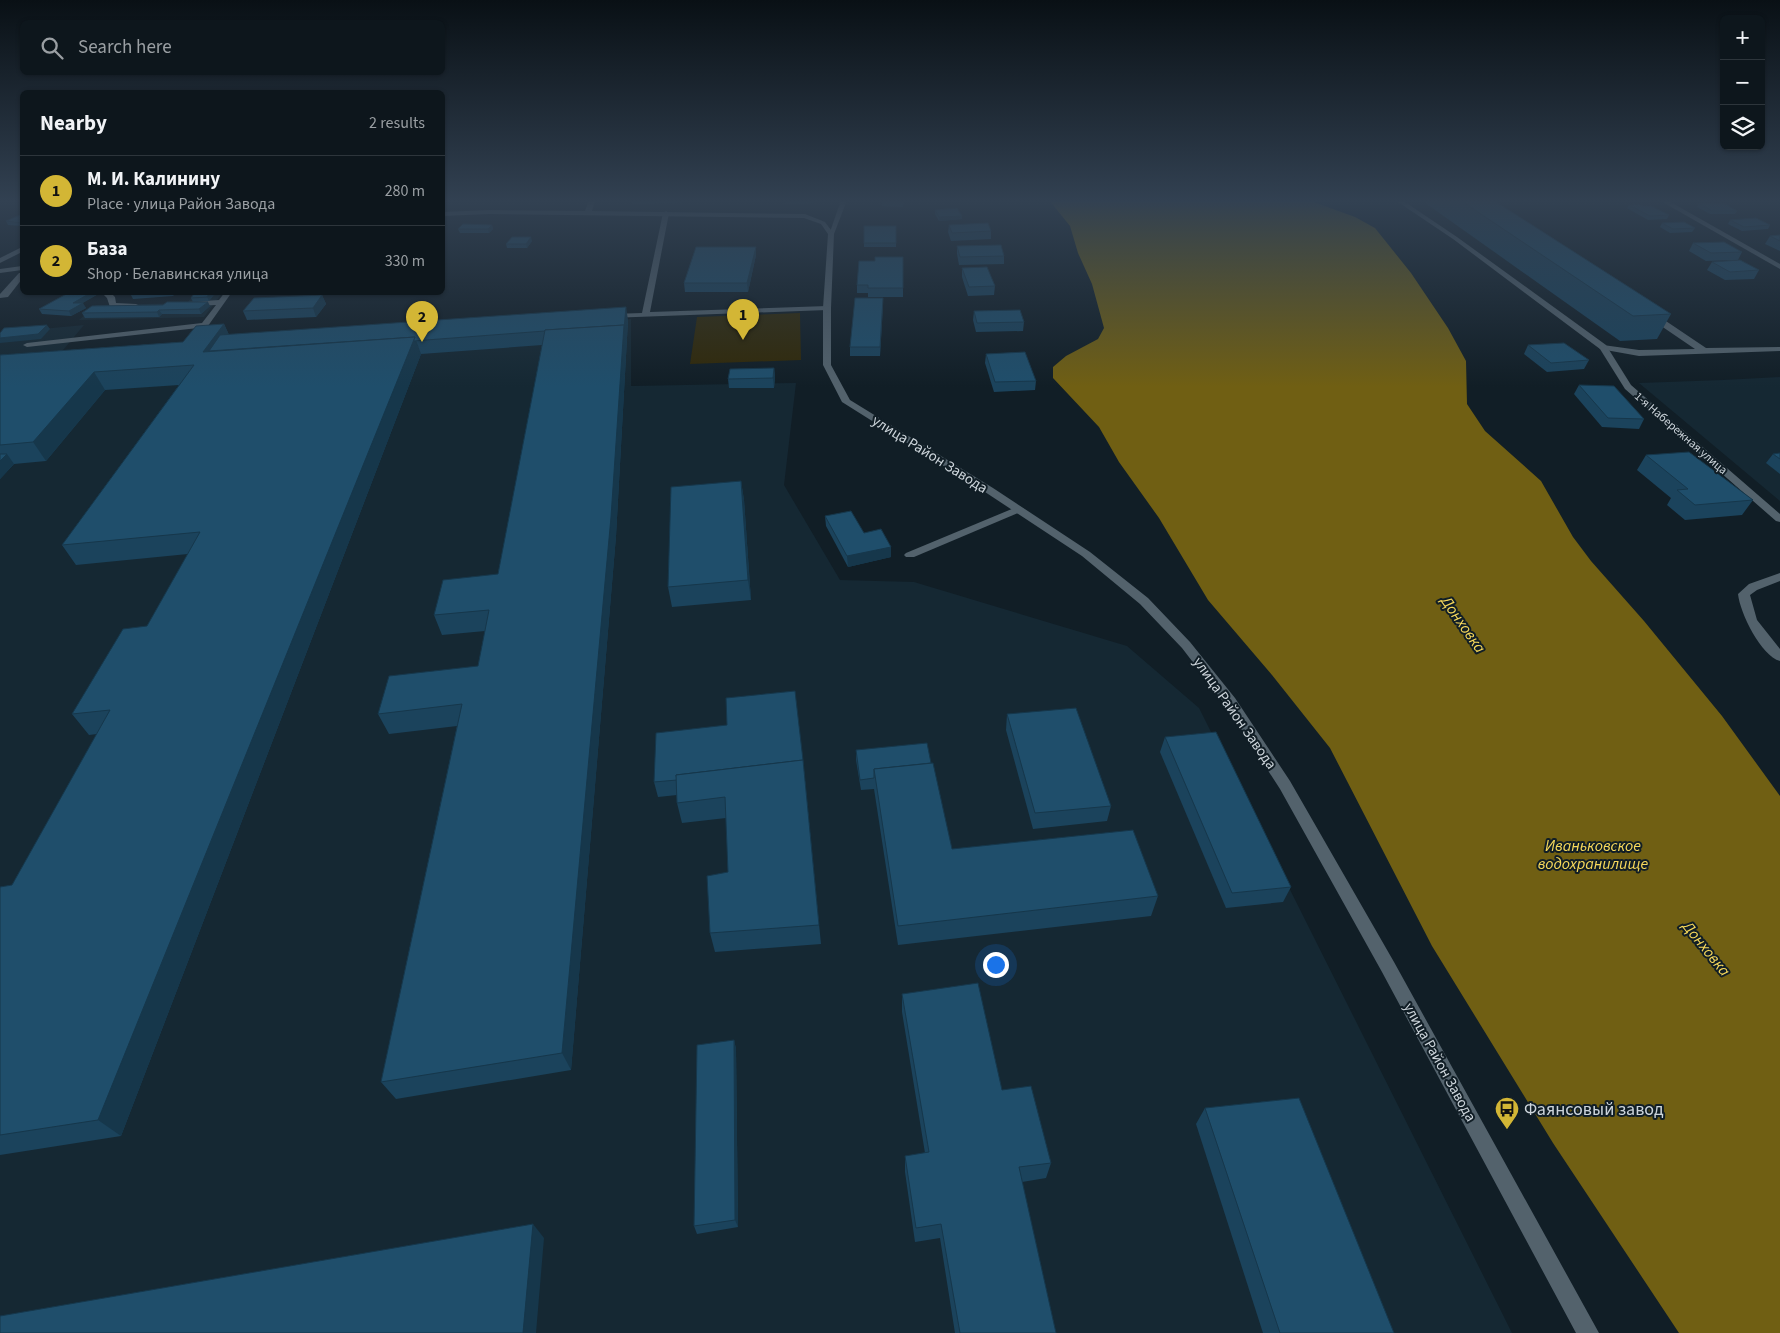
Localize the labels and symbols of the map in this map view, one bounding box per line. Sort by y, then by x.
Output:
pin: 1 [727,299,759,340]
pin: 2 [406,301,438,342]
street label: 1-я Набережная улица [1631,388,1731,479]
street label: улица Район Завода [868,410,992,499]
water label: Донховка [1435,591,1491,658]
street label: улица Район Завода [1188,653,1281,774]
water label: Иваньковское водохранилище [1538,835,1648,875]
water label: Донховка [1677,916,1736,981]
your location [983,952,1009,978]
street label: улица Район Завода [1398,999,1481,1125]
bus stop icon: Фаянсовый завод [1494,1096,1520,1130]
place label: Фаянсовый завод [1524,1097,1664,1122]

